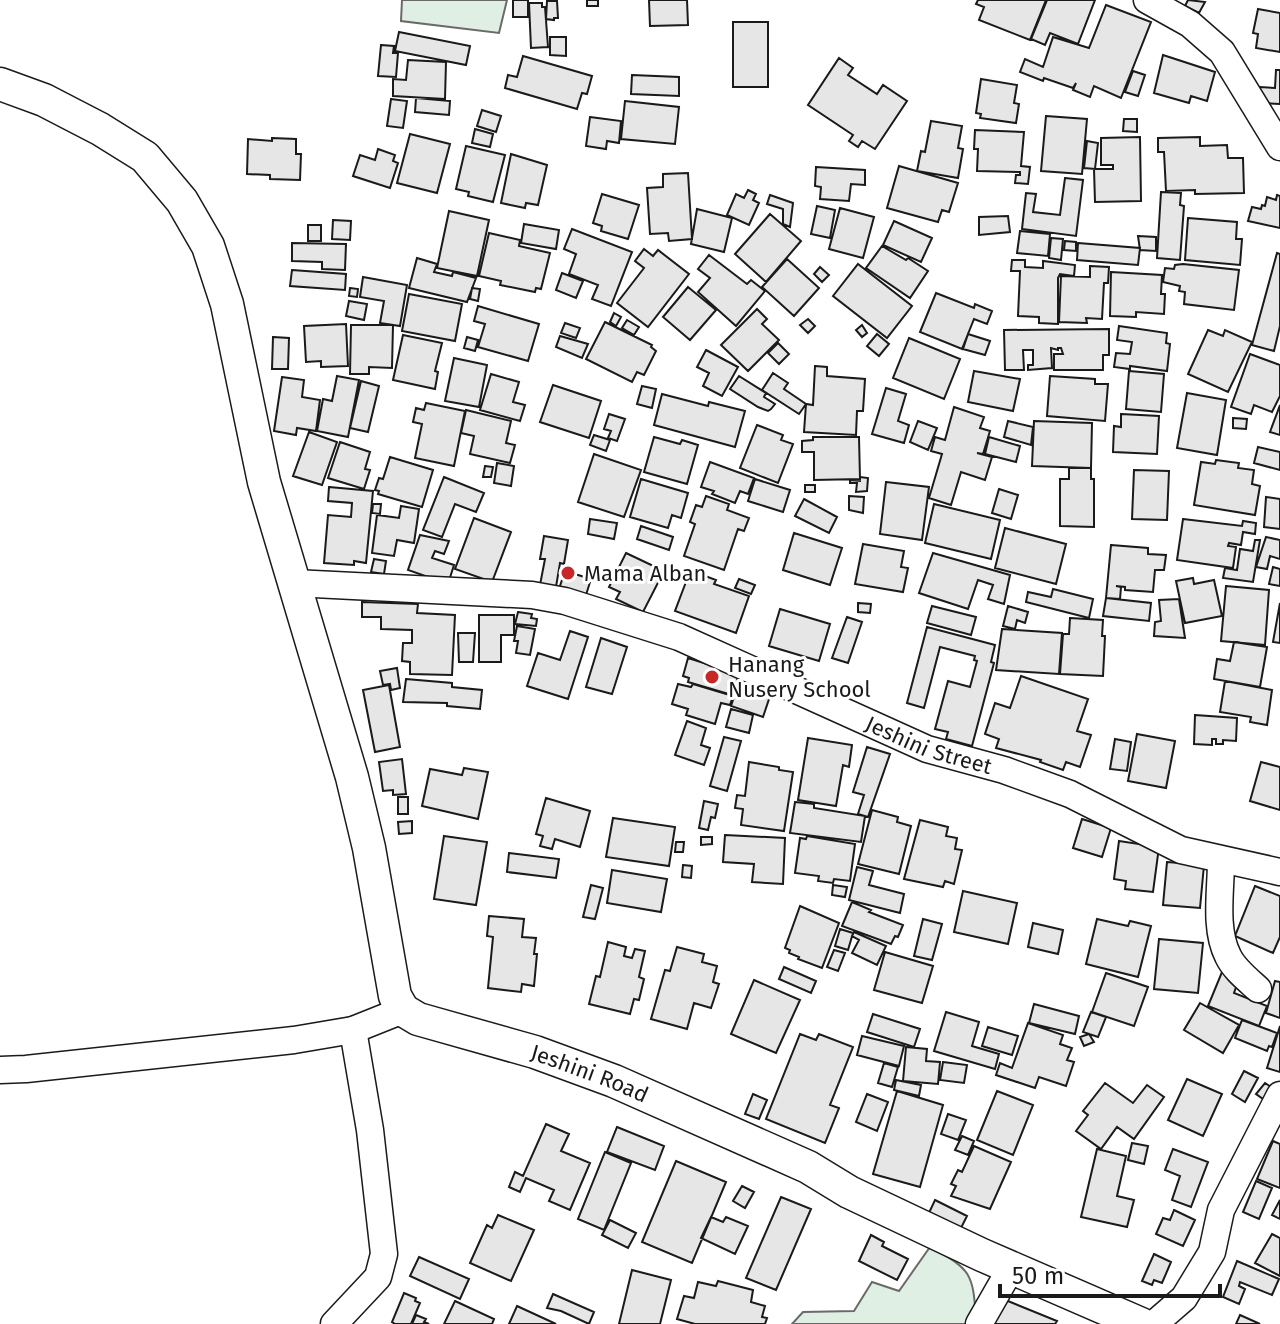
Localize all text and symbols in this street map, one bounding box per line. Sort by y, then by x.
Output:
place label: Mama Alban [584,560,707,587]
marker: Mama Alban [559,564,577,582]
place label: Hanang Nusery School [728,651,871,703]
marker: Hanang Nusery School [703,668,721,686]
street label: Jeshini Street [861,710,995,780]
street label: Jeshini Road [528,1038,653,1108]
scale bar [1000,1248,1220,1298]
text: 50 m [1012,1262,1064,1290]

